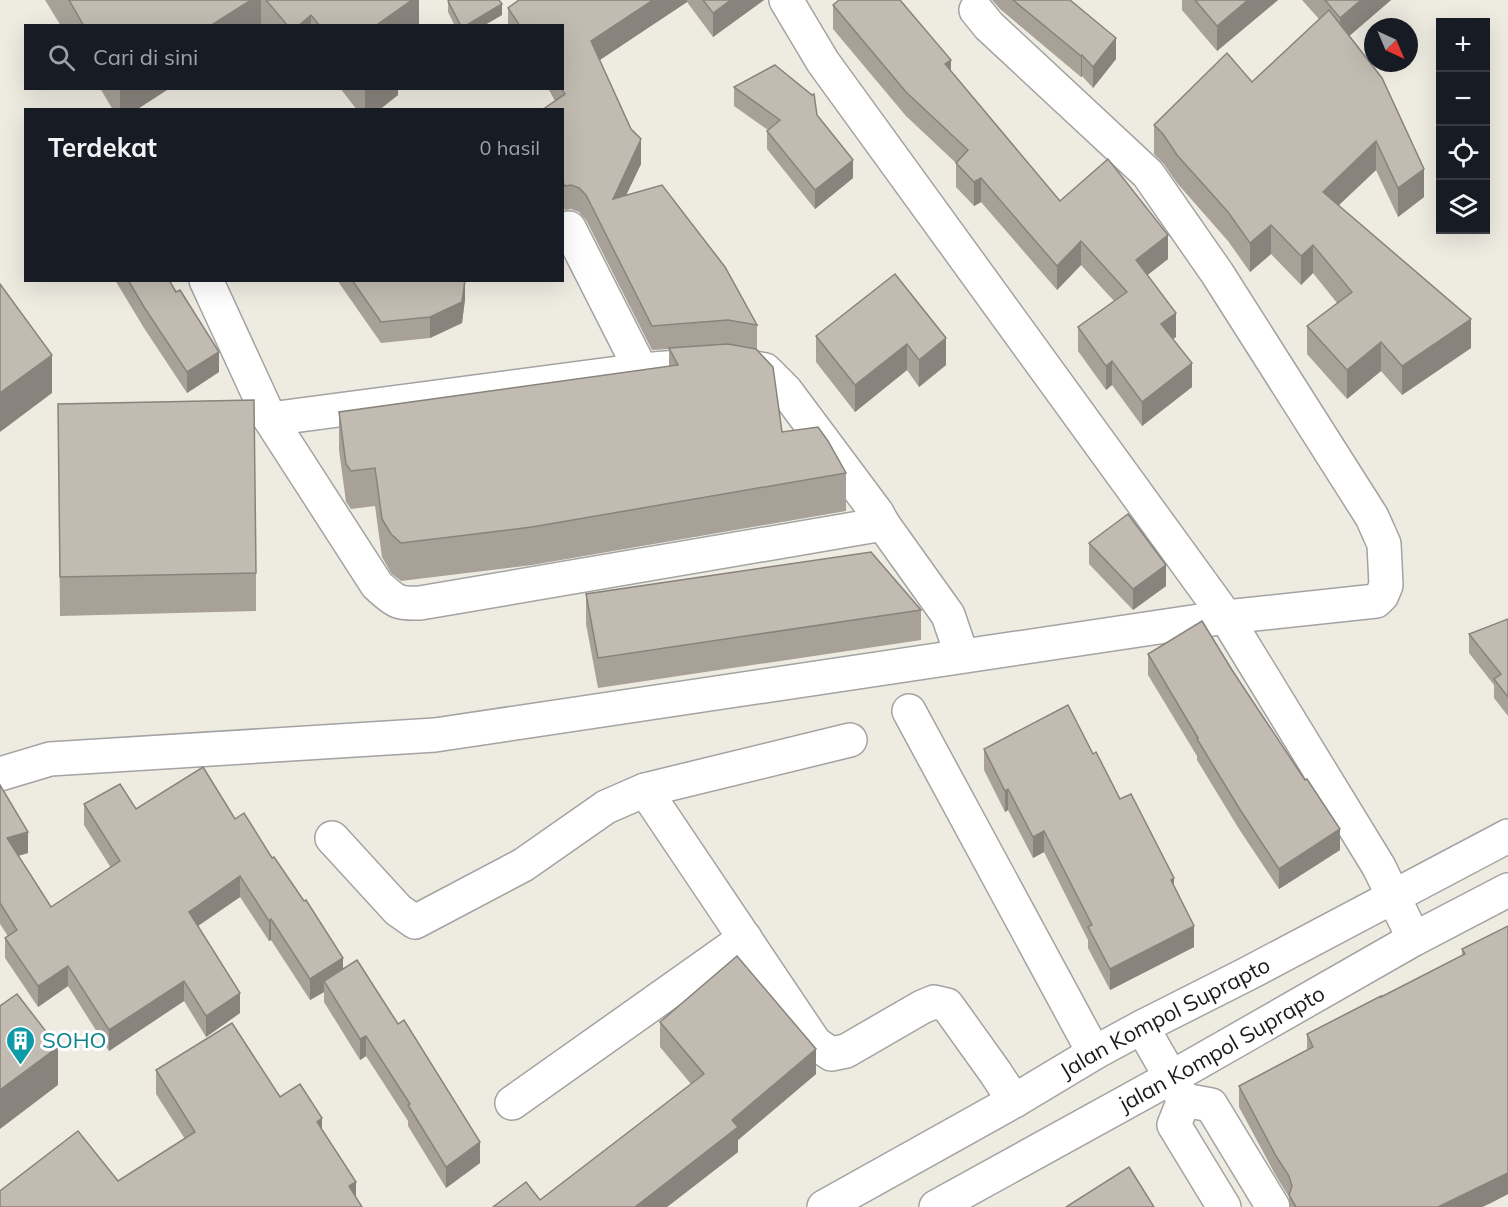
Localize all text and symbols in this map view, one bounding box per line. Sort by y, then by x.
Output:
north arrow [1364,18,1418,72]
map controls [1436,18,1490,234]
button: + [1436,18,1490,72]
search box [24,24,564,90]
icon: search [45,41,78,74]
text: Cari di sini [93,43,198,71]
button: − [1436,72,1490,126]
button: locate [1436,126,1490,180]
text: Terdekat [48,131,157,164]
text: 0 hasil [480,135,540,160]
button: layers [1436,180,1490,234]
street label: Jalan Kompol Suprapto [1054,950,1275,1084]
street label: jalan Kompol Suprapto [1112,979,1330,1118]
building icon: SOHO [5,1024,37,1066]
place label: SOHO [42,1026,107,1054]

